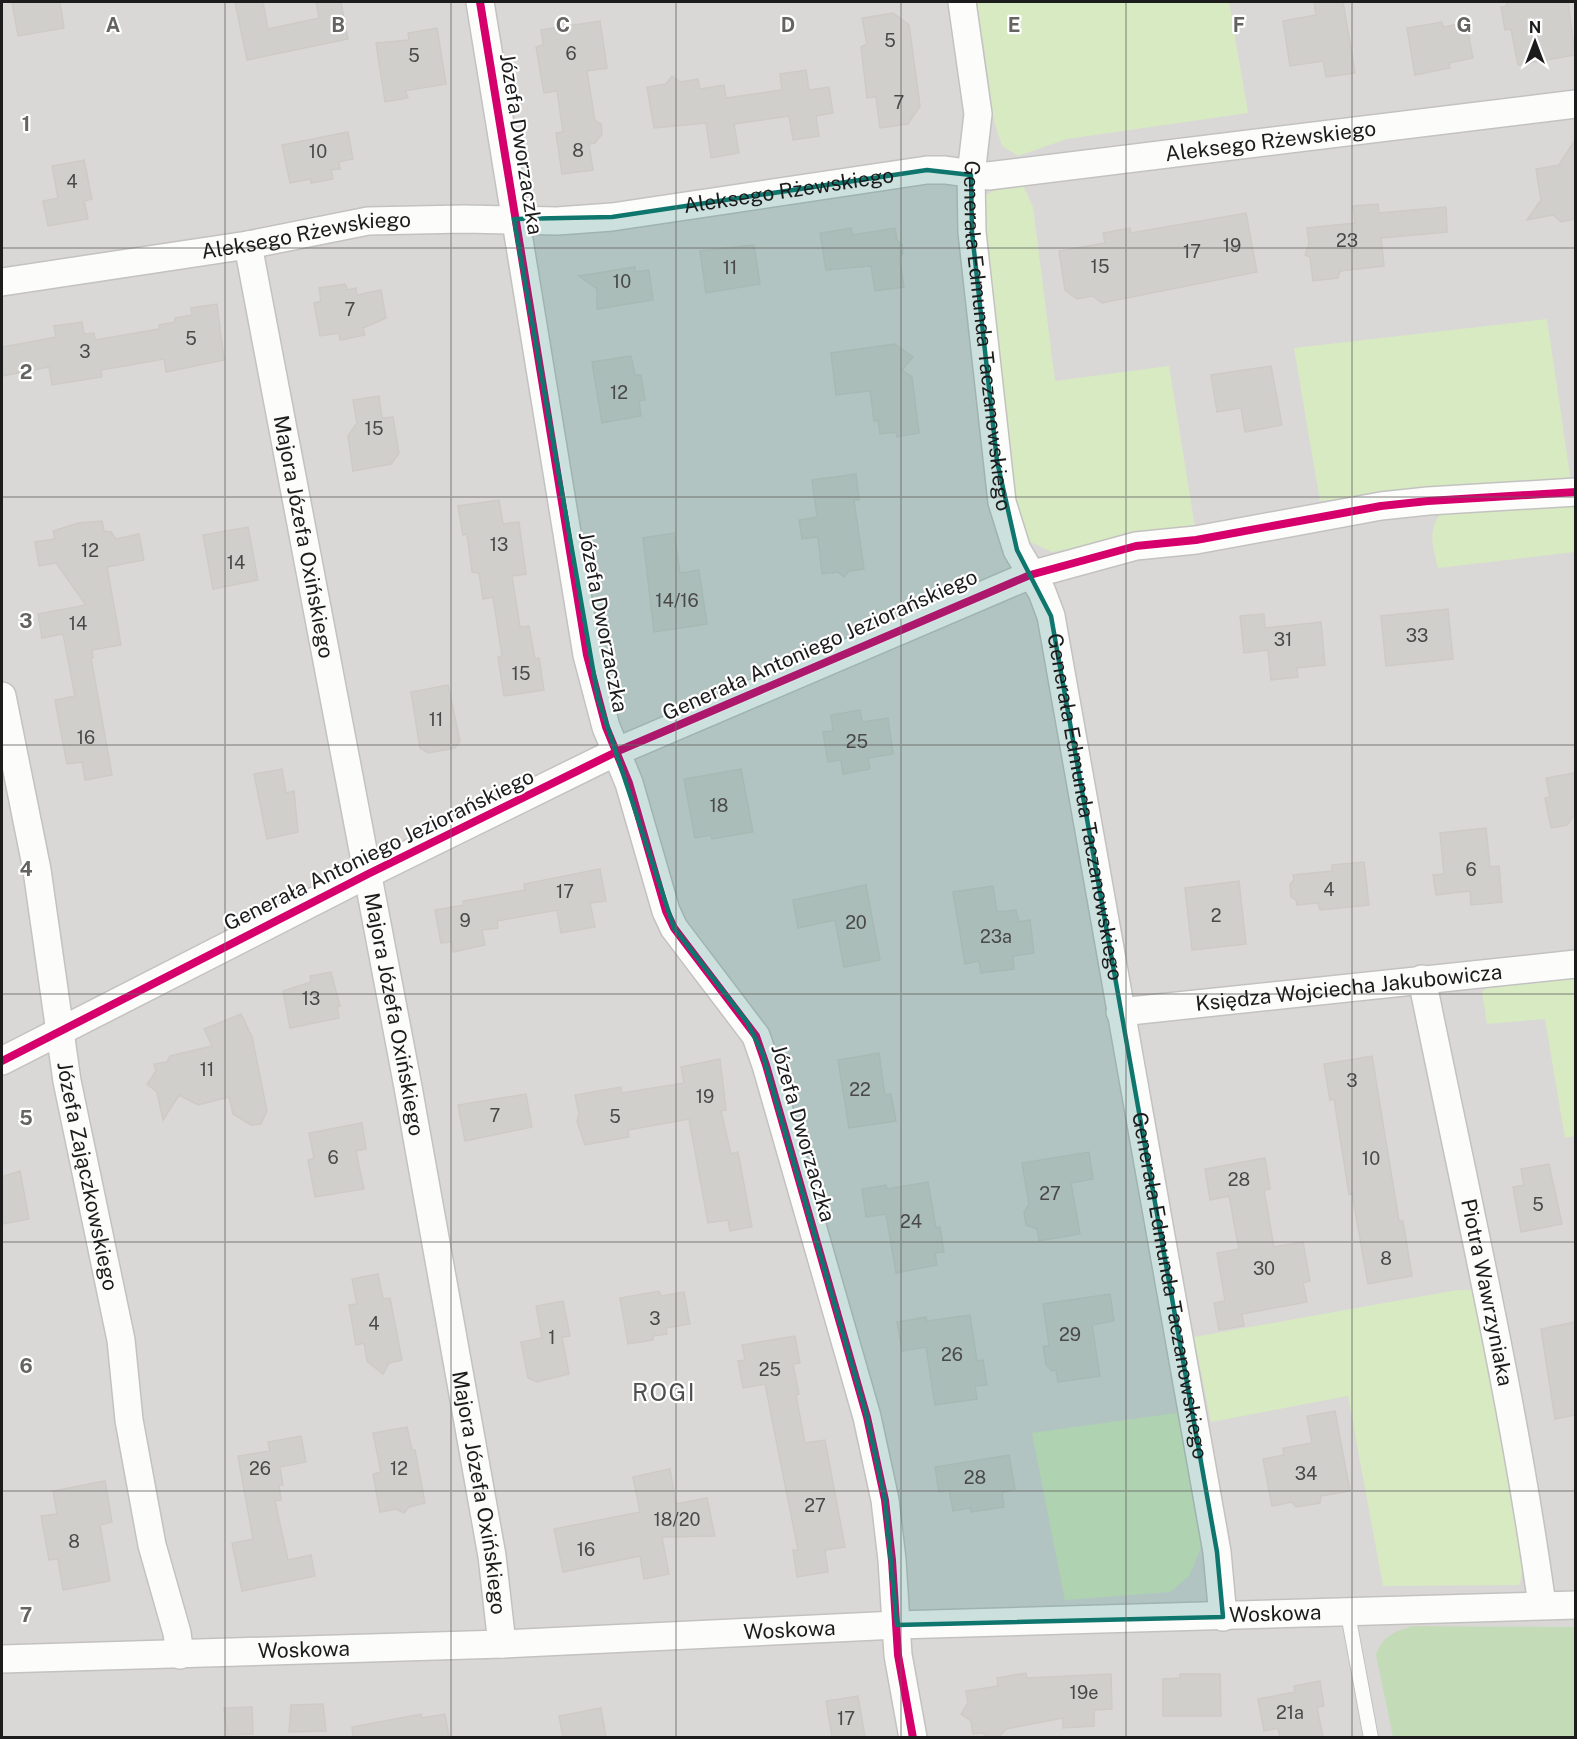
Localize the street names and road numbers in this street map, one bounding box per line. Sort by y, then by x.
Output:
street label: Józefa Dworzaczka [495,51,548,237]
street label: Aleksego Rżewskiego [1164,116,1378,166]
street label: Generała Edmunda Taczanowskiego [959,159,1017,514]
street label: Aleksego Rżewskiego [682,162,896,218]
street label: Aleksego Rżewskiego [200,207,411,264]
street label: Majora Józefa Oxińskiego [269,413,339,660]
street label: Józefa Dworzaczka [574,529,633,714]
street label: Generała Antoniego Jeziorańskiego [658,564,981,726]
street label: Generała Edmunda Taczanowskiego [1042,631,1128,982]
street label: Generała Antoniego Jeziorańskiego [220,763,538,936]
street label: Majora Józefa Oxińskiego [359,890,430,1138]
street label: Księdza Wojciecha Jakubowicza [1194,959,1503,1016]
street label: Józefa Dworzaczka [766,1041,841,1225]
street label: Józefa Zajączkowskiego [52,1060,123,1293]
street label: Generała Edmunda Taczanowskiego [1127,1110,1213,1461]
street label: Piotra Wawrzyniaka [1456,1196,1518,1388]
street label: Majora Józefa Oxińskiego [447,1369,512,1616]
street label: Woskowa [1229,1600,1322,1627]
street label: Woskowa [743,1615,836,1644]
street label: Woskowa [257,1636,350,1663]

